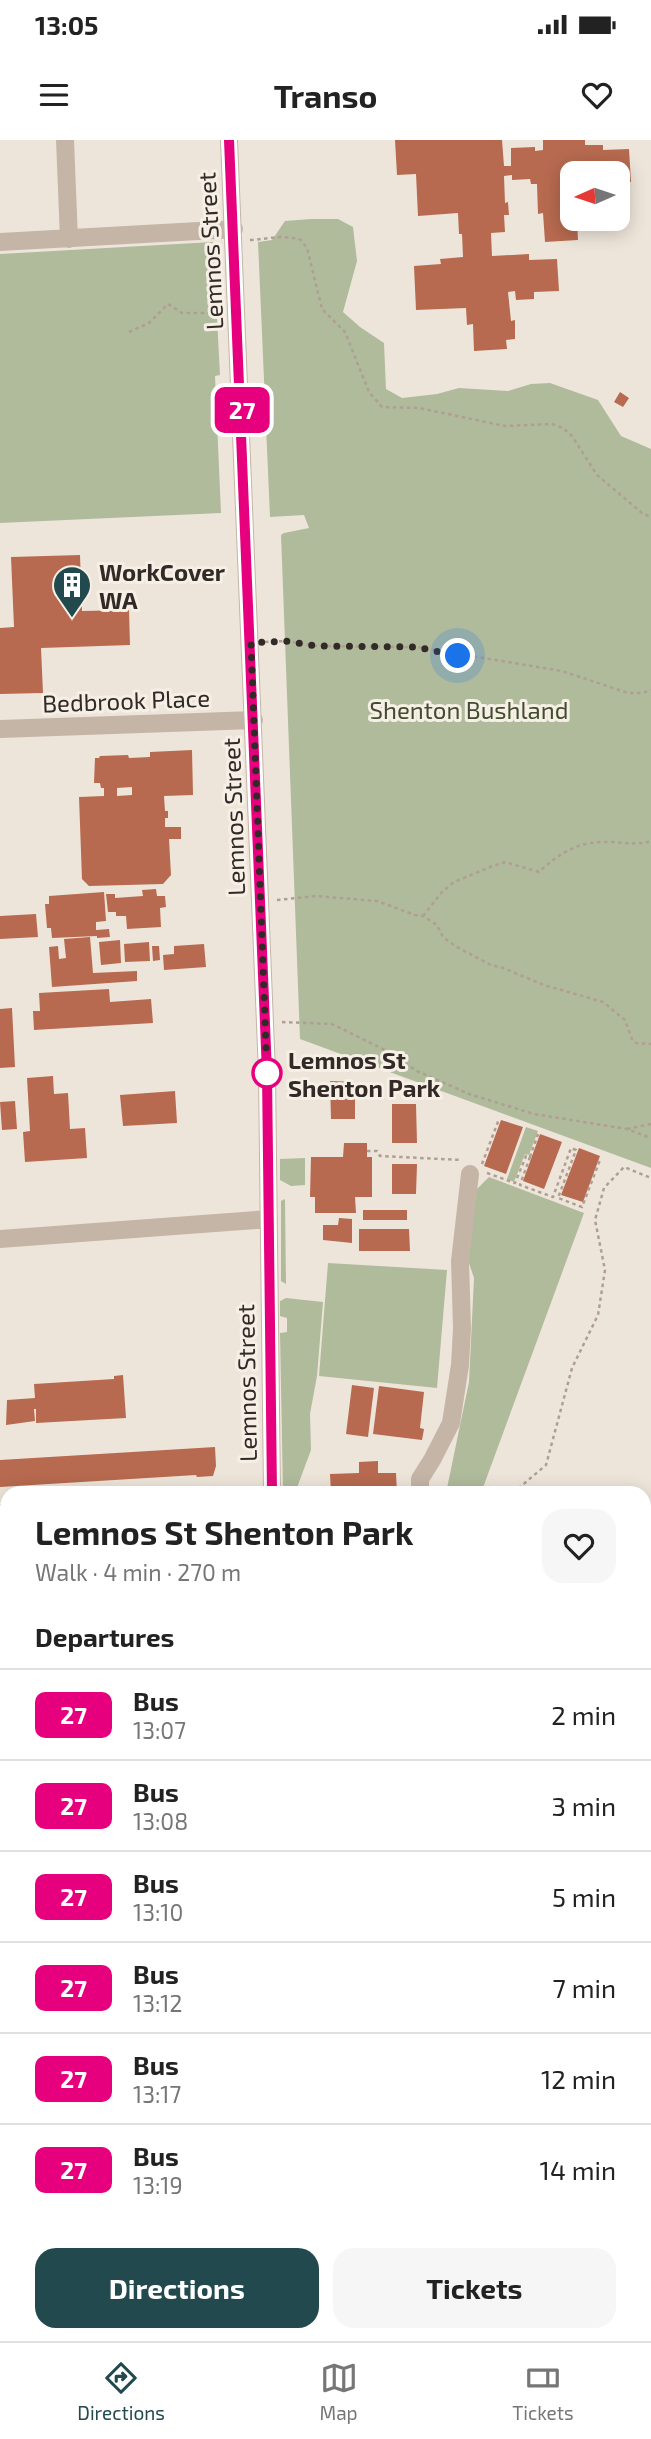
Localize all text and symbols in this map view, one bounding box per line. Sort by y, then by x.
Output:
text: 13:05 [35,9,98,40]
icon: menu [35,76,73,114]
text: Transo [274,76,377,114]
icon: heart [578,76,616,114]
north arrow [560,161,630,231]
map controls [560,161,630,231]
street label: Lemnos Street [191,171,229,331]
line badge: 27 [210,387,274,433]
text: 27 [229,395,255,424]
place label: WorkCover WA [99,557,226,614]
building icon: WorkCover WA [51,564,93,619]
your location [440,638,475,673]
street label: Bedbrook Place [42,683,210,717]
park label: Shenton Bushland [369,695,569,724]
street label: Lemnos Street [216,738,250,896]
place label: Lemnos St Shenton Park [288,1045,441,1102]
marker: Lemnos St Shenton Park [252,1058,282,1088]
street label: Lemnos Street [230,1304,262,1462]
button: heart [542,1509,616,1583]
text: Lemnos St Shenton Park [35,1512,413,1552]
text: Walk · 4 min · 270 m [35,1558,241,1586]
text: Departures [35,1621,174,1652]
text: Bus [133,1685,179,1716]
text: 2 min [551,1699,616,1730]
text: 27 [60,1700,87,1729]
text: 13:07 [133,1716,186,1744]
text: Bus [133,1776,179,1807]
text: 3 min [551,1790,616,1821]
text: 27 [60,1791,87,1820]
text: 13:08 [133,1807,188,1835]
text: Bus [133,1867,179,1898]
text: 5 min [552,1881,616,1912]
text: 27 [60,1882,87,1911]
text: 13:10 [133,1898,183,1926]
text: Bus [133,1958,179,1989]
text: 7 min [553,1972,616,2003]
text: 27 [60,1973,87,2002]
text: 13:12 [133,1989,182,2017]
text: Bus [133,2049,179,2080]
text: 12 min [541,2063,616,2094]
text: 27 [60,2064,87,2093]
text: 13:17 [133,2080,181,2108]
text: Bus [133,2140,179,2171]
text: 14 min [540,2154,616,2185]
text: 27 [60,2155,87,2184]
text: 13:19 [133,2171,183,2199]
button: Directions [35,2248,319,2328]
button: Tickets [333,2248,616,2328]
tab: Directions [77,2359,165,2424]
tab: Map [319,2359,358,2424]
tab: Tickets [512,2359,574,2424]

